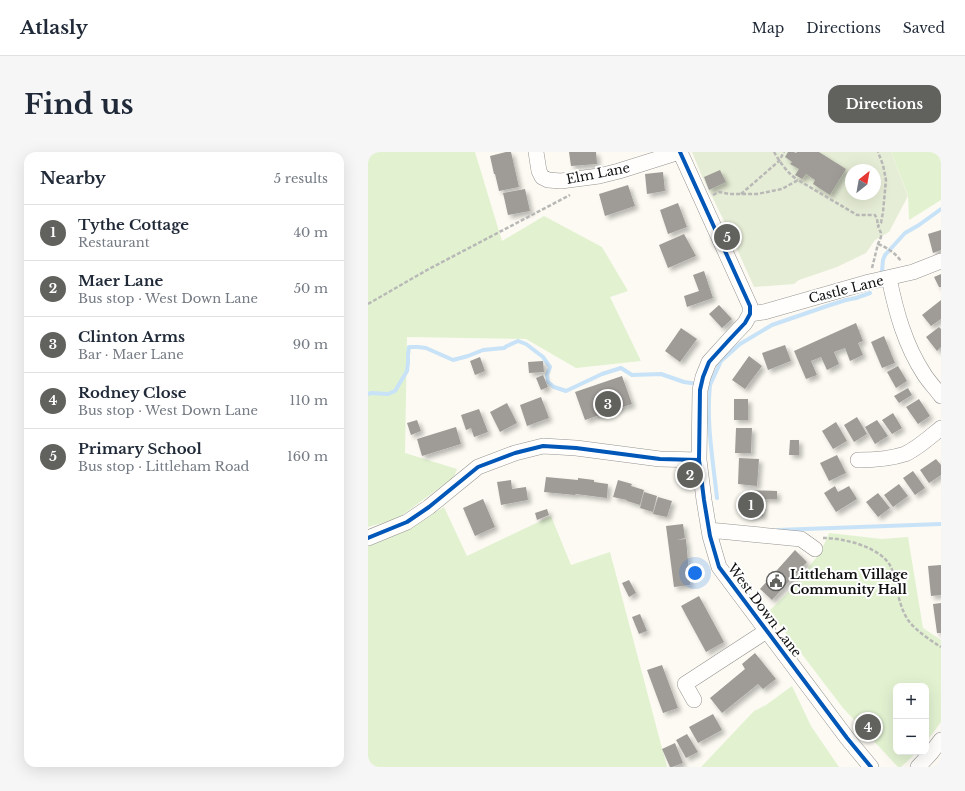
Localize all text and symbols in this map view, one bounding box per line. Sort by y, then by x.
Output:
text: Atlasly [20,16,88,39]
text: Map [752,19,784,37]
text: Directions [806,19,881,37]
text: Saved [903,19,945,37]
button: Directions [828,85,941,123]
text: Find us [24,87,134,122]
street label: Elm Lane [565,159,631,188]
north arrow [845,164,881,200]
text: Nearby [40,168,106,189]
text: 5 results [274,170,328,187]
text: Tythe Cottage [78,215,189,234]
pin: 5 [714,222,740,252]
text: 1 [50,224,56,241]
text: 40 m [293,224,328,241]
text: Restaurant [78,234,150,251]
text: Maer Lane [78,271,163,290]
street label: Castle Lane [807,272,885,307]
text: 2 [49,280,57,297]
text: 50 m [294,280,328,297]
text: Bus stop · West Down Lane [78,290,258,307]
text: Clinton Arms [78,327,185,346]
text: 3 [49,336,57,353]
text: 90 m [293,336,328,353]
text: Bar · Maer Lane [78,346,184,363]
text: Rodney Close [78,383,186,402]
pin: 3 [595,389,621,419]
text: 4 [49,392,57,409]
text: 110 m [289,392,328,409]
text: Bus stop · West Down Lane [78,402,258,419]
text: Primary School [78,439,202,458]
text: 5 [49,448,57,465]
text: 160 m [287,448,328,465]
text: Bus stop · Littleham Road [78,458,249,475]
pin: 2 [677,460,703,490]
pin: 1 [738,490,764,520]
street label: West Down Lane [723,559,805,660]
your location [685,563,705,583]
place label: Littleham Village Community Hall [790,566,908,598]
public building icon: Littleham Village Community Hall [765,570,787,592]
map controls [893,683,929,755]
button: + [893,683,929,719]
pin: 4 [855,712,881,742]
button: − [893,719,929,755]

